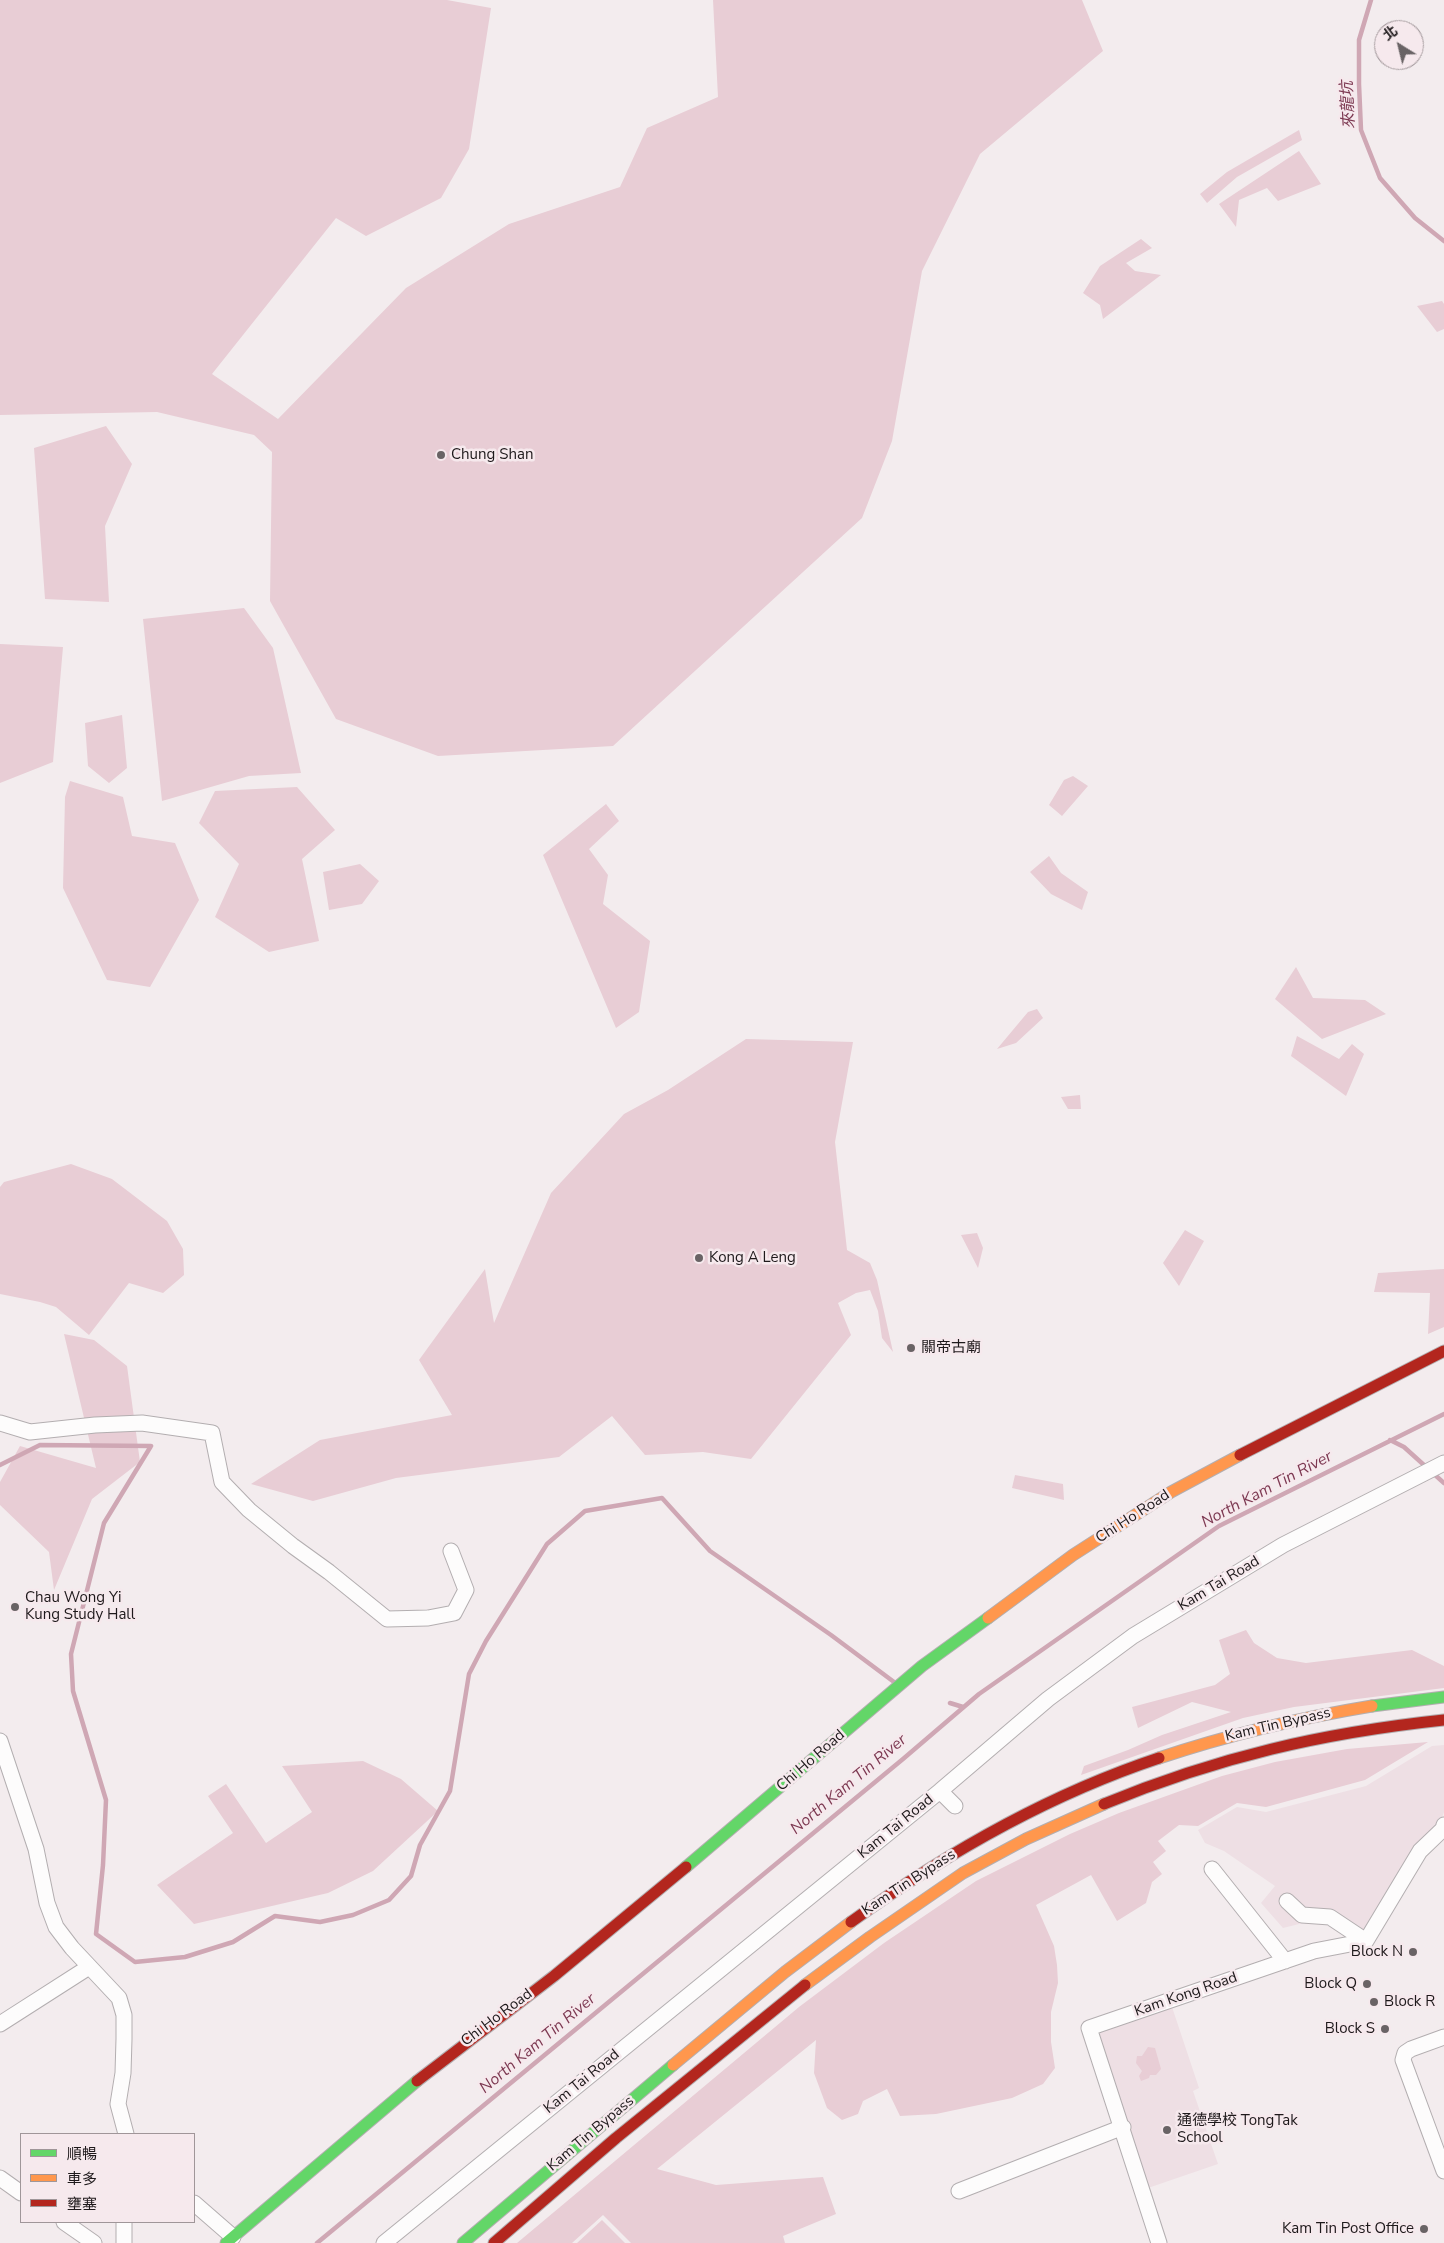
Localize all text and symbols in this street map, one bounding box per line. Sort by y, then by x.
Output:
north arrow [1374,20,1424,70]
text: 北 [1379,21,1402,45]
water label: 來龍坑 [1338,81,1360,129]
place label: Chung Shan [451,446,533,464]
marker: Chung Shan [435,449,447,461]
place label: Kong A Leng [709,1249,796,1267]
marker: Kong A Leng [693,1252,705,1264]
place label: 關帝古廟 [921,1339,981,1357]
marker: 關帝古廟 [905,1342,917,1354]
water label: North Kam Tin River [1198,1447,1336,1533]
street label: Chi Ho Road [1093,1486,1173,1548]
street label: Kam Tai Road [1175,1553,1263,1615]
place label: Chau Wong Yi Kung Study Hall [25,1589,135,1624]
marker: Chau Wong Yi Kung Study Hall [9,1601,21,1613]
street label: Kam Tin Bypass [1223,1704,1333,1746]
street label: Chi Ho Road [773,1727,849,1795]
water label: North Kam Tin River [787,1731,911,1839]
street label: Kam Tai Road [855,1791,937,1863]
street label: Kam Tin Bypass [859,1846,959,1920]
place label: Block N [1351,1943,1403,1961]
marker: Block N [1407,1946,1419,1958]
street label: Kam Kong Road [1132,1969,1240,2021]
place label: Block Q [1304,1975,1357,1993]
marker: Block Q [1361,1978,1373,1990]
street label: Chi Ho Road [458,1985,536,2051]
water label: North Kam Tin River [476,1990,600,2098]
place label: Block R [1384,1993,1435,2011]
marker: Block R [1368,1996,1380,2008]
place label: Block S [1325,2020,1375,2038]
marker: Block S [1379,2023,1391,2035]
street label: Kam Tai Road [541,2046,623,2118]
street label: Kam Tin Bypass [544,2092,638,2176]
place label: 通德學校 TongTak School [1177,2112,1298,2147]
marker: 通德學校 TongTak School [1161,2124,1173,2136]
legend [20,2133,195,2223]
text: 順暢 [67,2144,97,2164]
text: 車多 [67,2169,97,2189]
text: 壅塞 [67,2194,97,2214]
place label: Kam Tin Post Office [1282,2220,1414,2238]
marker: Kam Tin Post Office [1418,2223,1430,2235]

